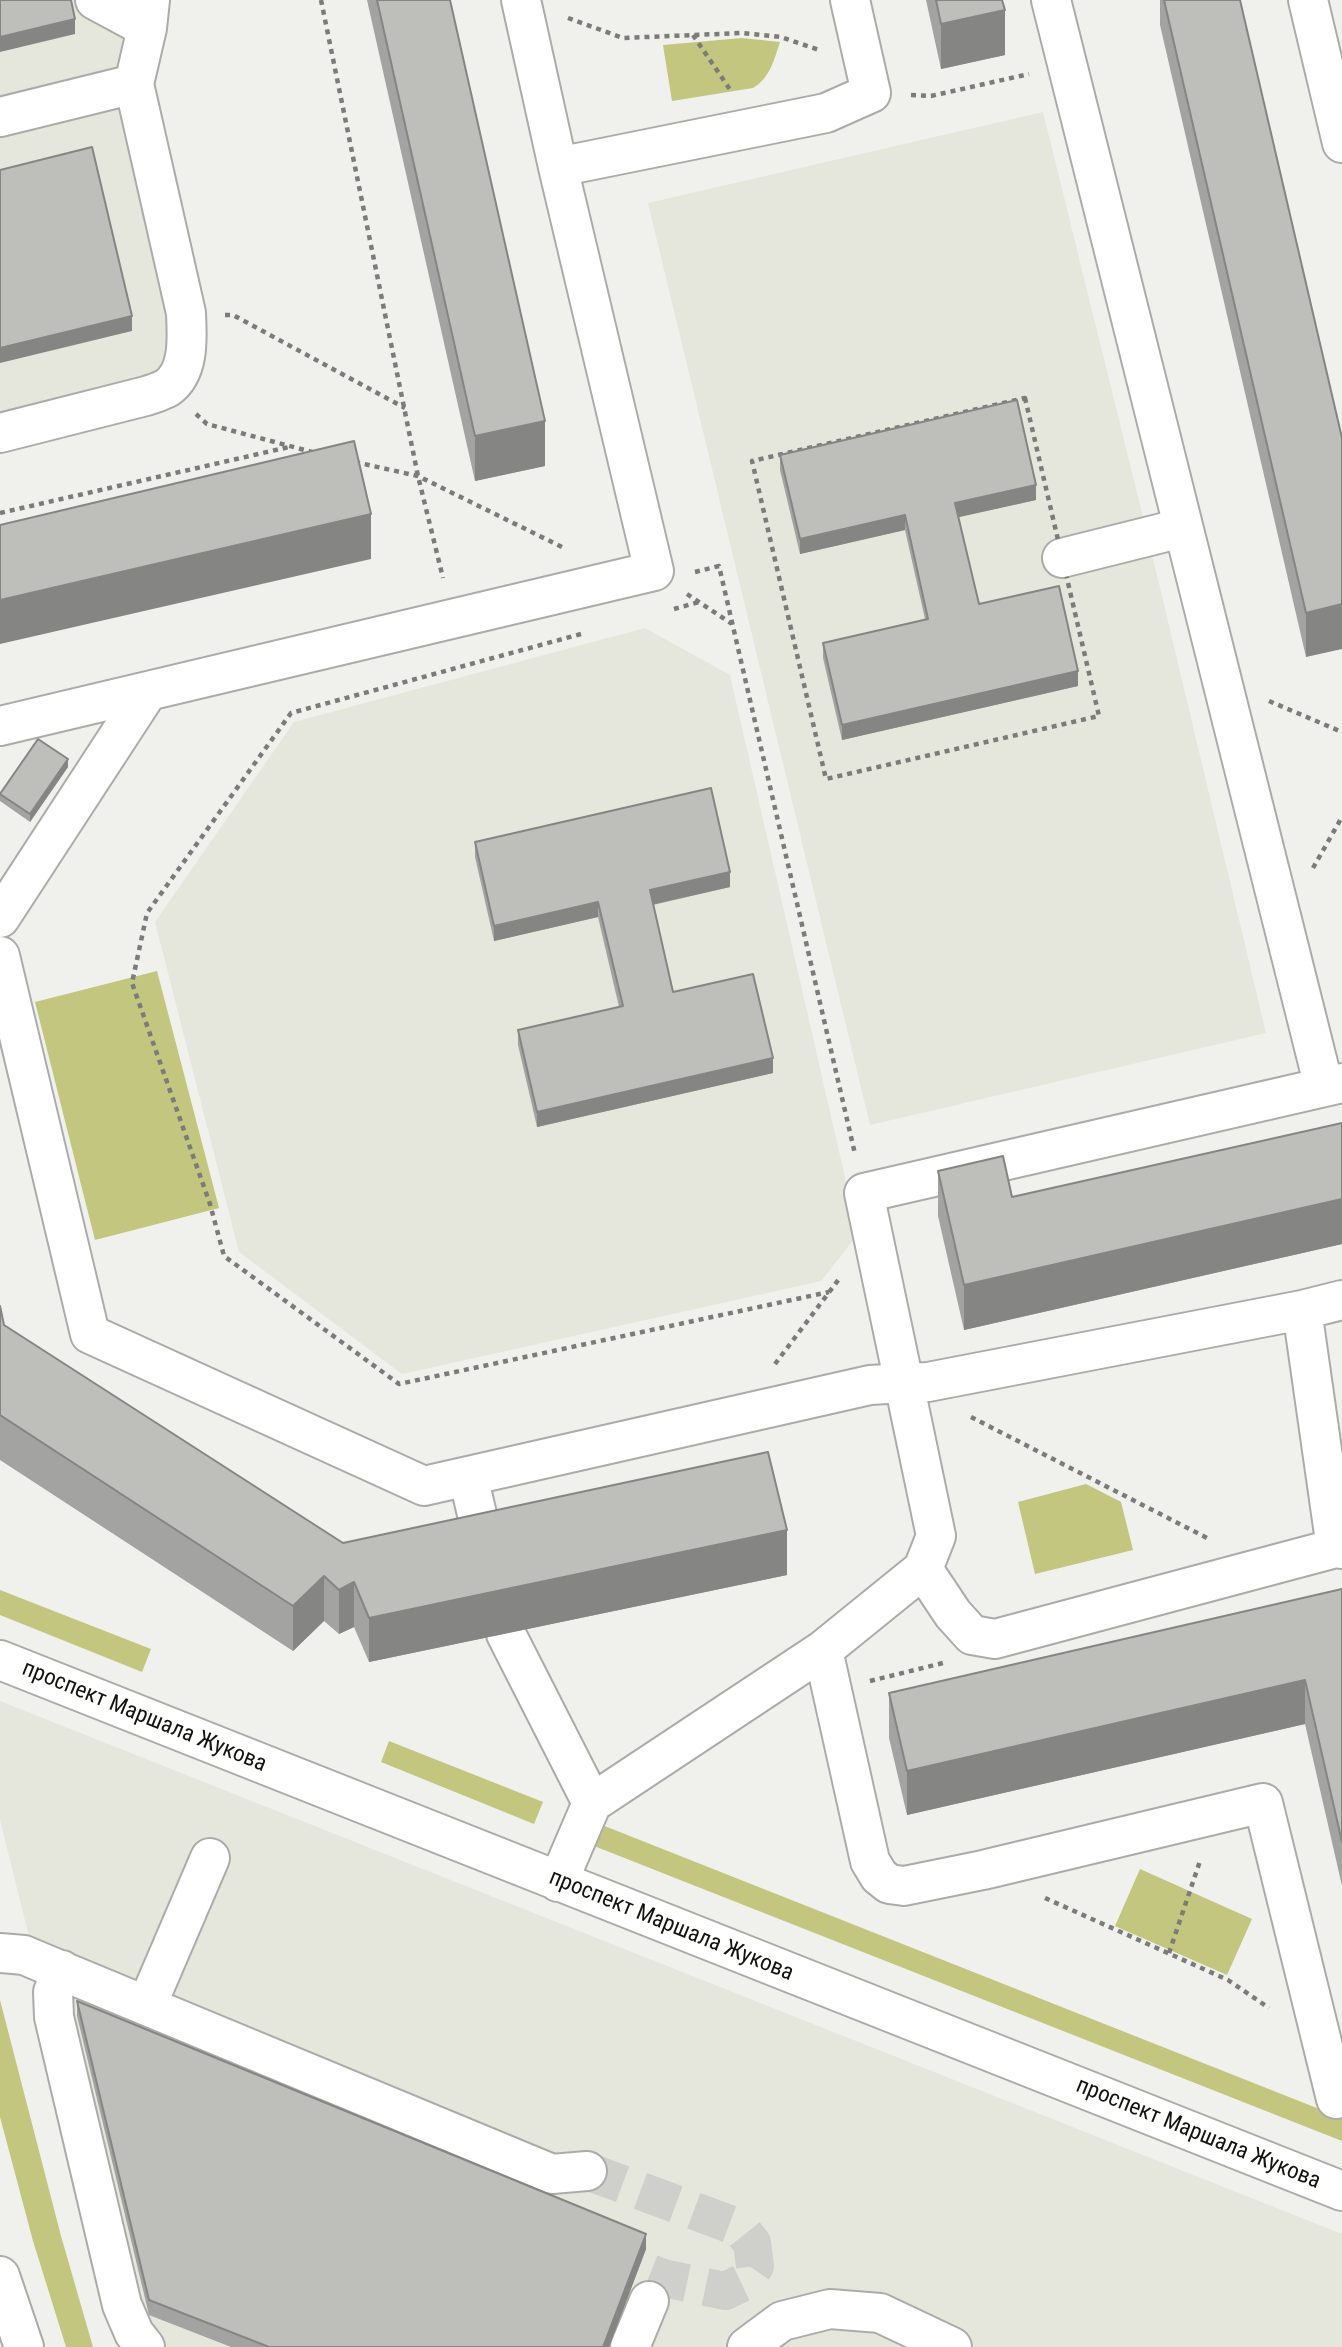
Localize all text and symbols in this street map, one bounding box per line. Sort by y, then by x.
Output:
street label: проспект Маршала Жукова [18,1655,270,1779]
street label: проспект Маршала Жукова [545,1864,797,1988]
street label: проспект Маршала Жукова [1072,2072,1324,2196]

